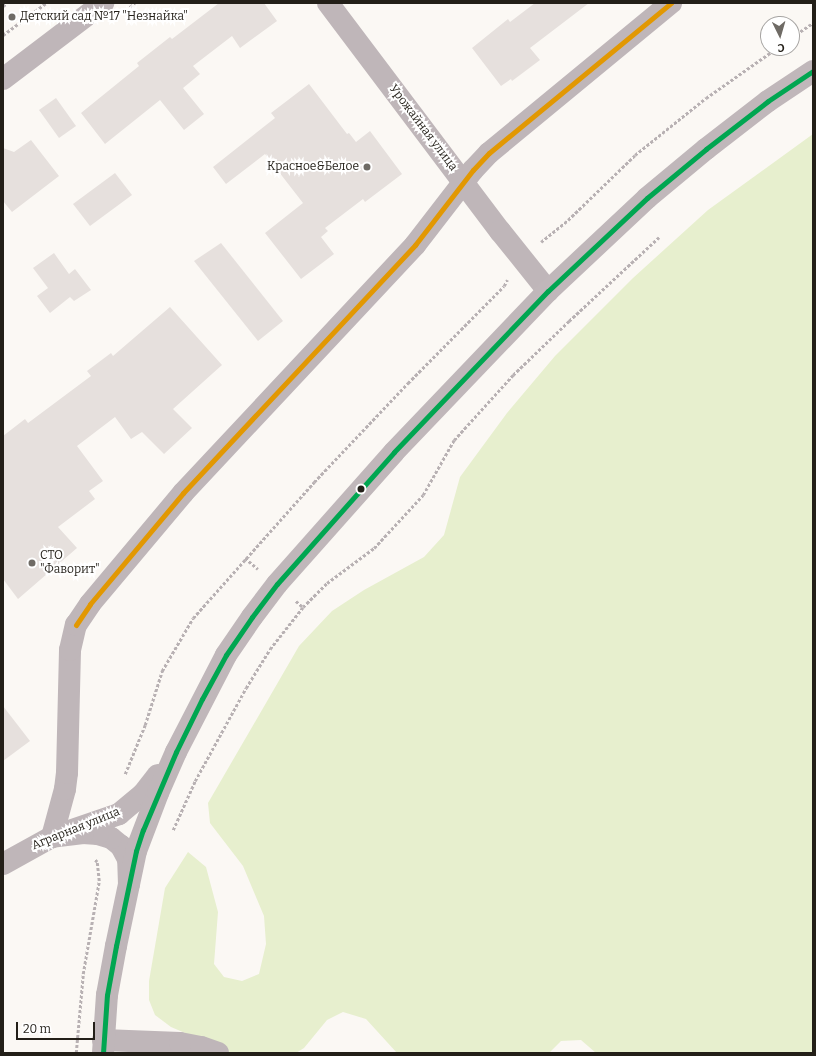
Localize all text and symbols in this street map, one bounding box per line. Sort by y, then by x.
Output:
place label: Детский сад №17 "Незнайка" [20,10,188,24]
marker: Детский сад №17 "Незнайка" [7,12,17,22]
north arrow [760,16,800,56]
text: С [777,41,785,54]
street label: Урожайная улица [386,82,460,174]
place label: Красное&Белое [267,160,359,174]
marker: Красное&Белое [362,162,372,172]
unlabelled marker [356,484,366,494]
place label: СТО "Фаворит" [40,549,100,577]
marker: СТО "Фаворит" [27,558,37,568]
street label: Аграрная улица [30,805,122,853]
scale bar [18,1014,97,1040]
text: 20 m [23,1022,51,1036]

